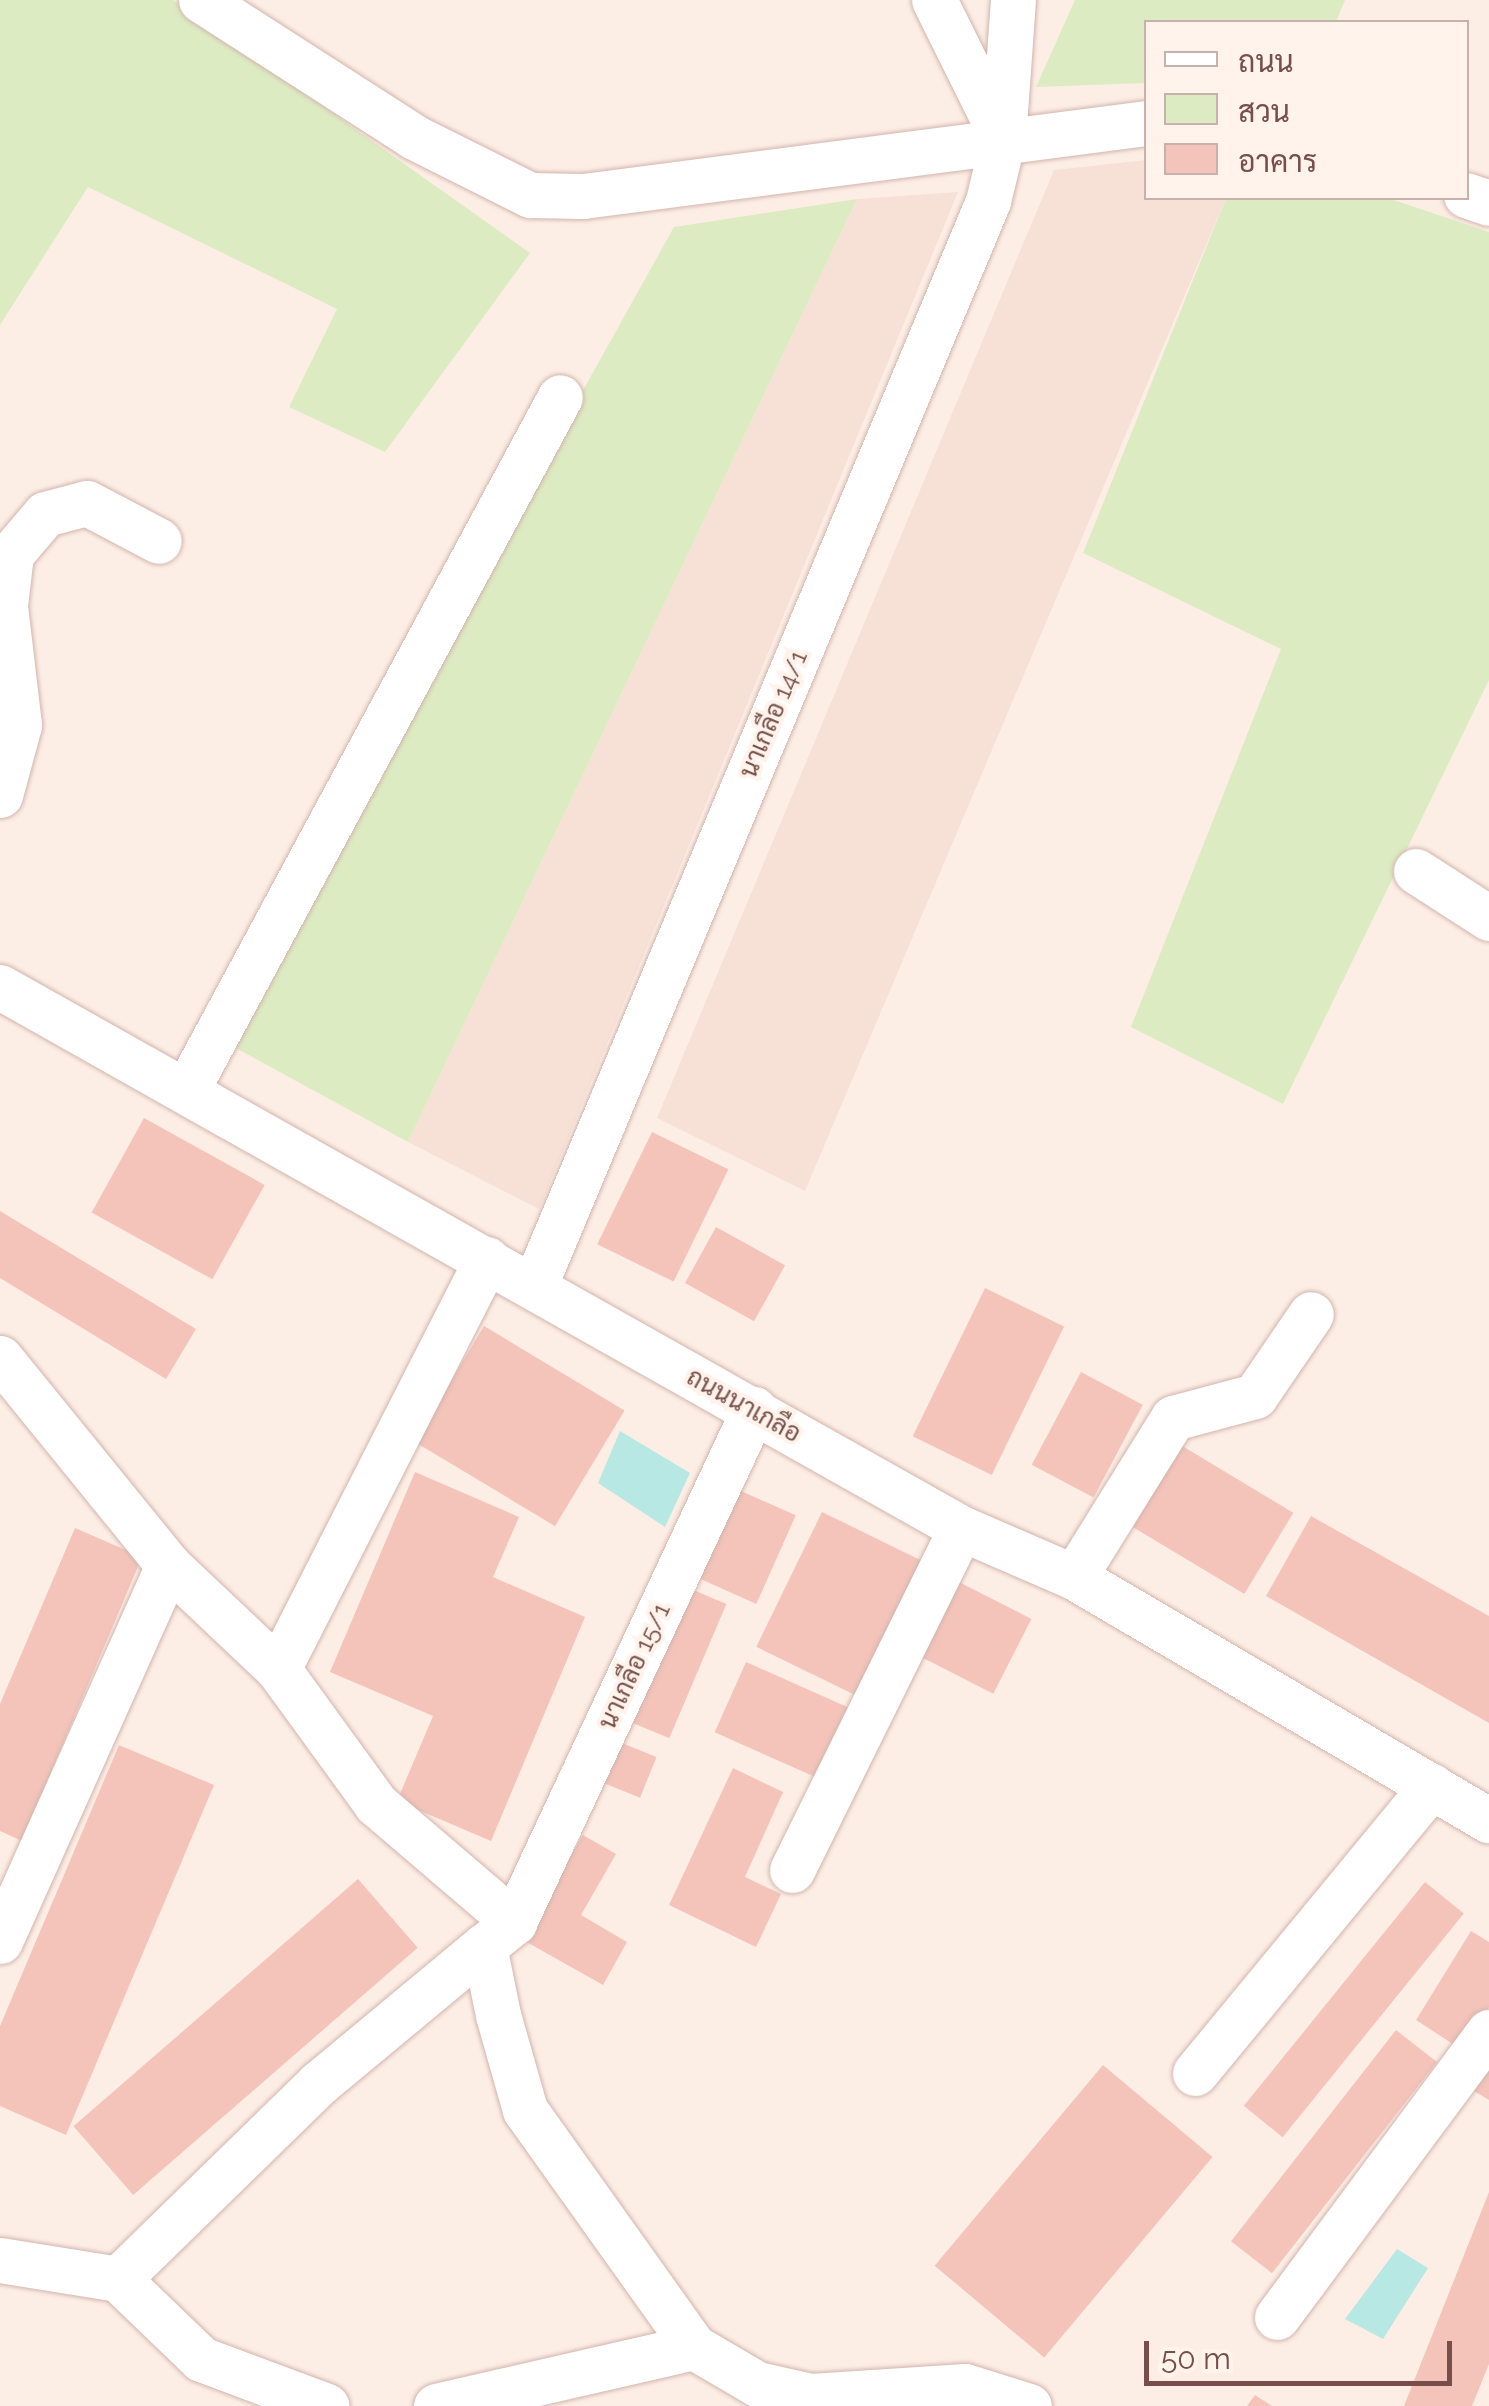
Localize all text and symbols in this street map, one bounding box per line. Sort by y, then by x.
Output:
legend [1144,20,1469,200]
text: ถนน [1238,44,1294,79]
text: สวน [1238,94,1290,129]
text: อาคาร [1238,144,1317,179]
street label: นาเกลือ 14/1 [733,646,813,782]
street label: ถนนนาเกลือ [682,1361,806,1449]
street label: นาเกลือ 15/1 [592,1598,676,1734]
scale bar [1149,2321,1456,2383]
text: 50 m [1161,2341,1231,2376]

